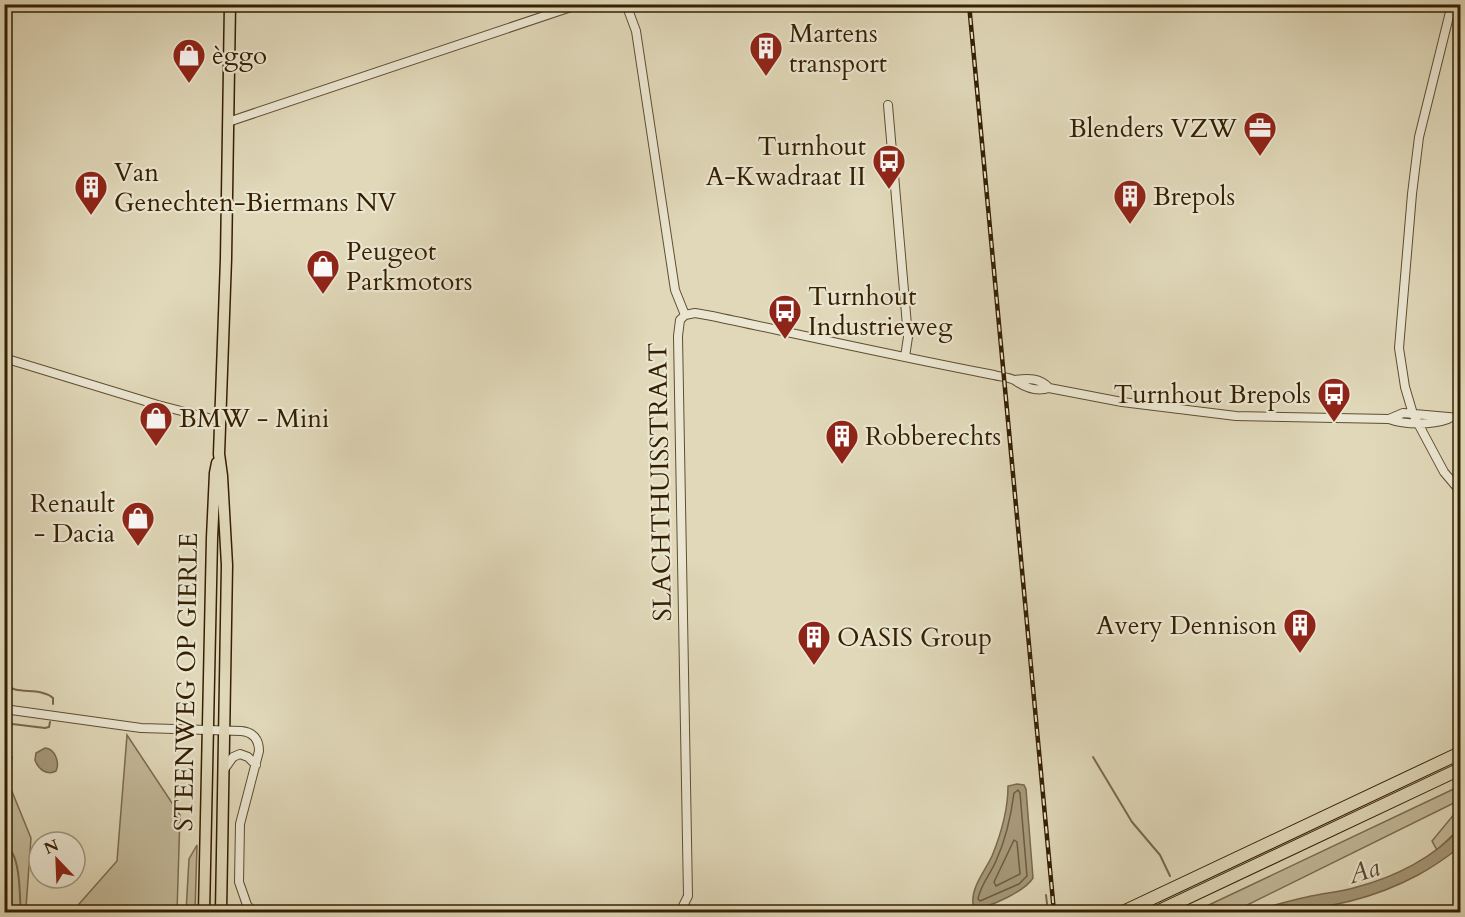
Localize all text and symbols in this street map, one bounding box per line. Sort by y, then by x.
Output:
place label: Martens transport [789,16,887,81]
building icon: Martens transport [748,30,784,77]
shop icon: èggo [171,37,207,84]
place label: èggo [212,38,267,73]
office icon: Blenders VZW [1242,110,1278,157]
place label: Blenders VZW [1069,111,1237,146]
place label: Turnhout A-Kwadraat II [706,129,866,194]
bus stop icon: Turnhout A-Kwadraat II [871,143,907,190]
place label: Van Genechten-Biermans NV [114,155,398,220]
building icon: Van Genechten-Biermans NV [73,169,109,216]
building icon: Brepols [1112,178,1148,225]
place label: Brepols [1153,179,1235,214]
place label: Peugeot Parkmotors [346,234,473,299]
shop icon: Peugeot Parkmotors [305,248,341,295]
place label: Turnhout Industrieweg [808,279,953,344]
bus stop icon: Turnhout Industrieweg [767,293,803,340]
street label: SLACHTHUISSTRAAT [640,342,680,622]
bus stop icon: Turnhout Brepols [1316,376,1352,423]
place label: Turnhout Brepols [1113,377,1311,412]
shop icon: BMW - Mini [138,400,174,447]
place label: BMW - Mini [179,401,329,436]
building icon: Robberechts [824,418,860,465]
place label: Robberechts [865,419,1001,454]
place label: Renault - Dacia [30,486,115,551]
shop icon: Renault - Dacia [120,500,156,547]
street label: STEENWEG OP GIERLE [166,532,206,832]
building icon: Avery Dennison [1282,607,1318,654]
place label: Avery Dennison [1096,608,1277,643]
building icon: OASIS Group [796,619,832,666]
place label: OASIS Group [837,620,992,655]
north arrow [27,830,87,890]
text: N [41,834,62,860]
water label: Aa [1343,849,1385,894]

